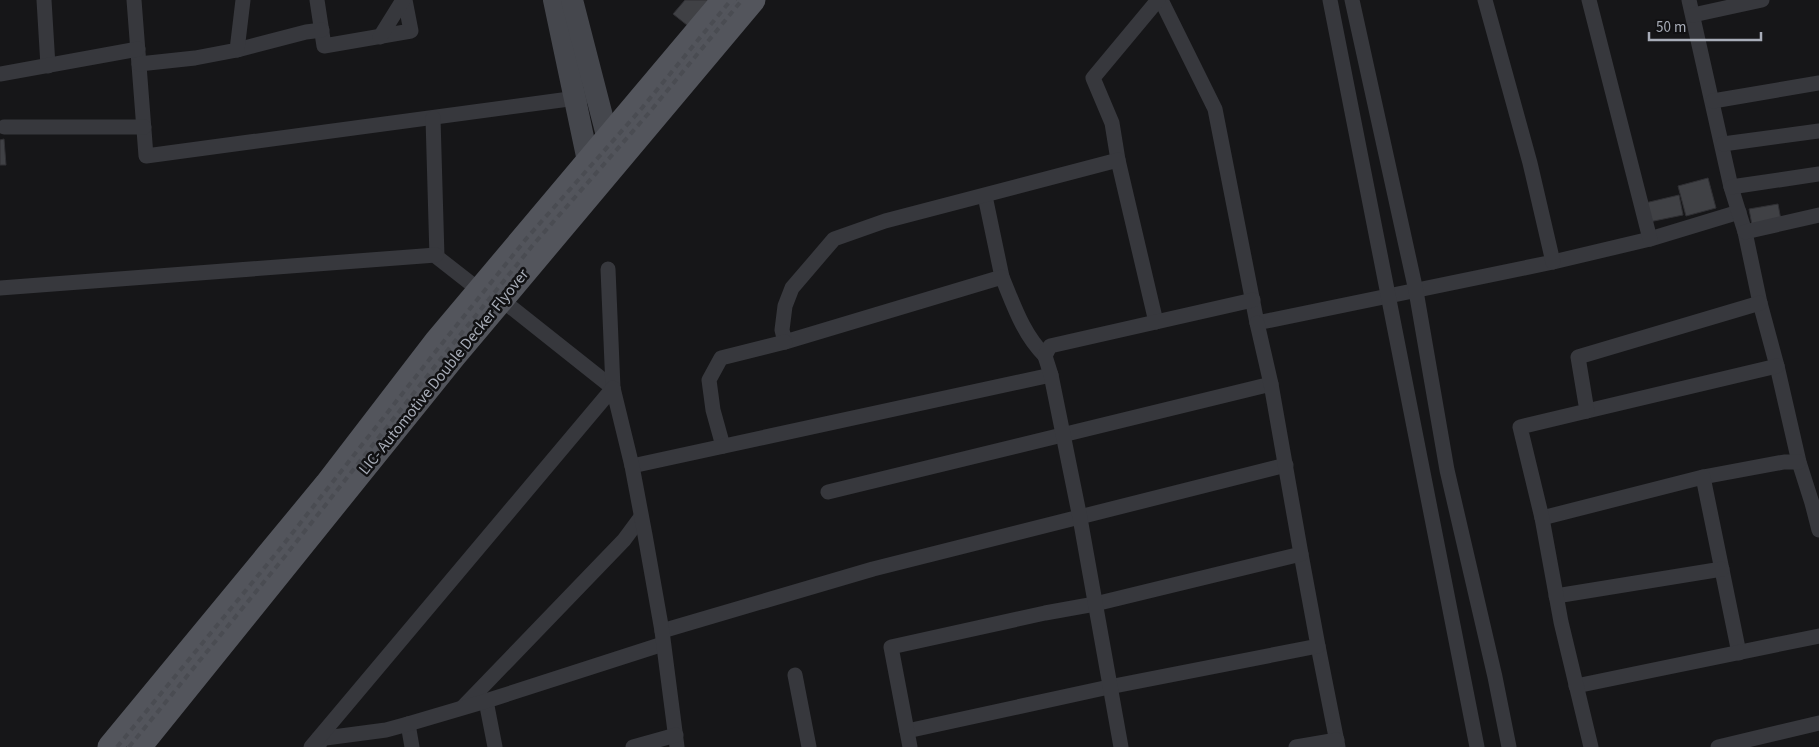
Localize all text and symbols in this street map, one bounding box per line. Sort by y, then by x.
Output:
scale bar [1649,10,1762,42]
text: 50 m [1656,17,1686,38]
street label: LIC- Automotive Double Decker Flyover [354,264,534,479]

